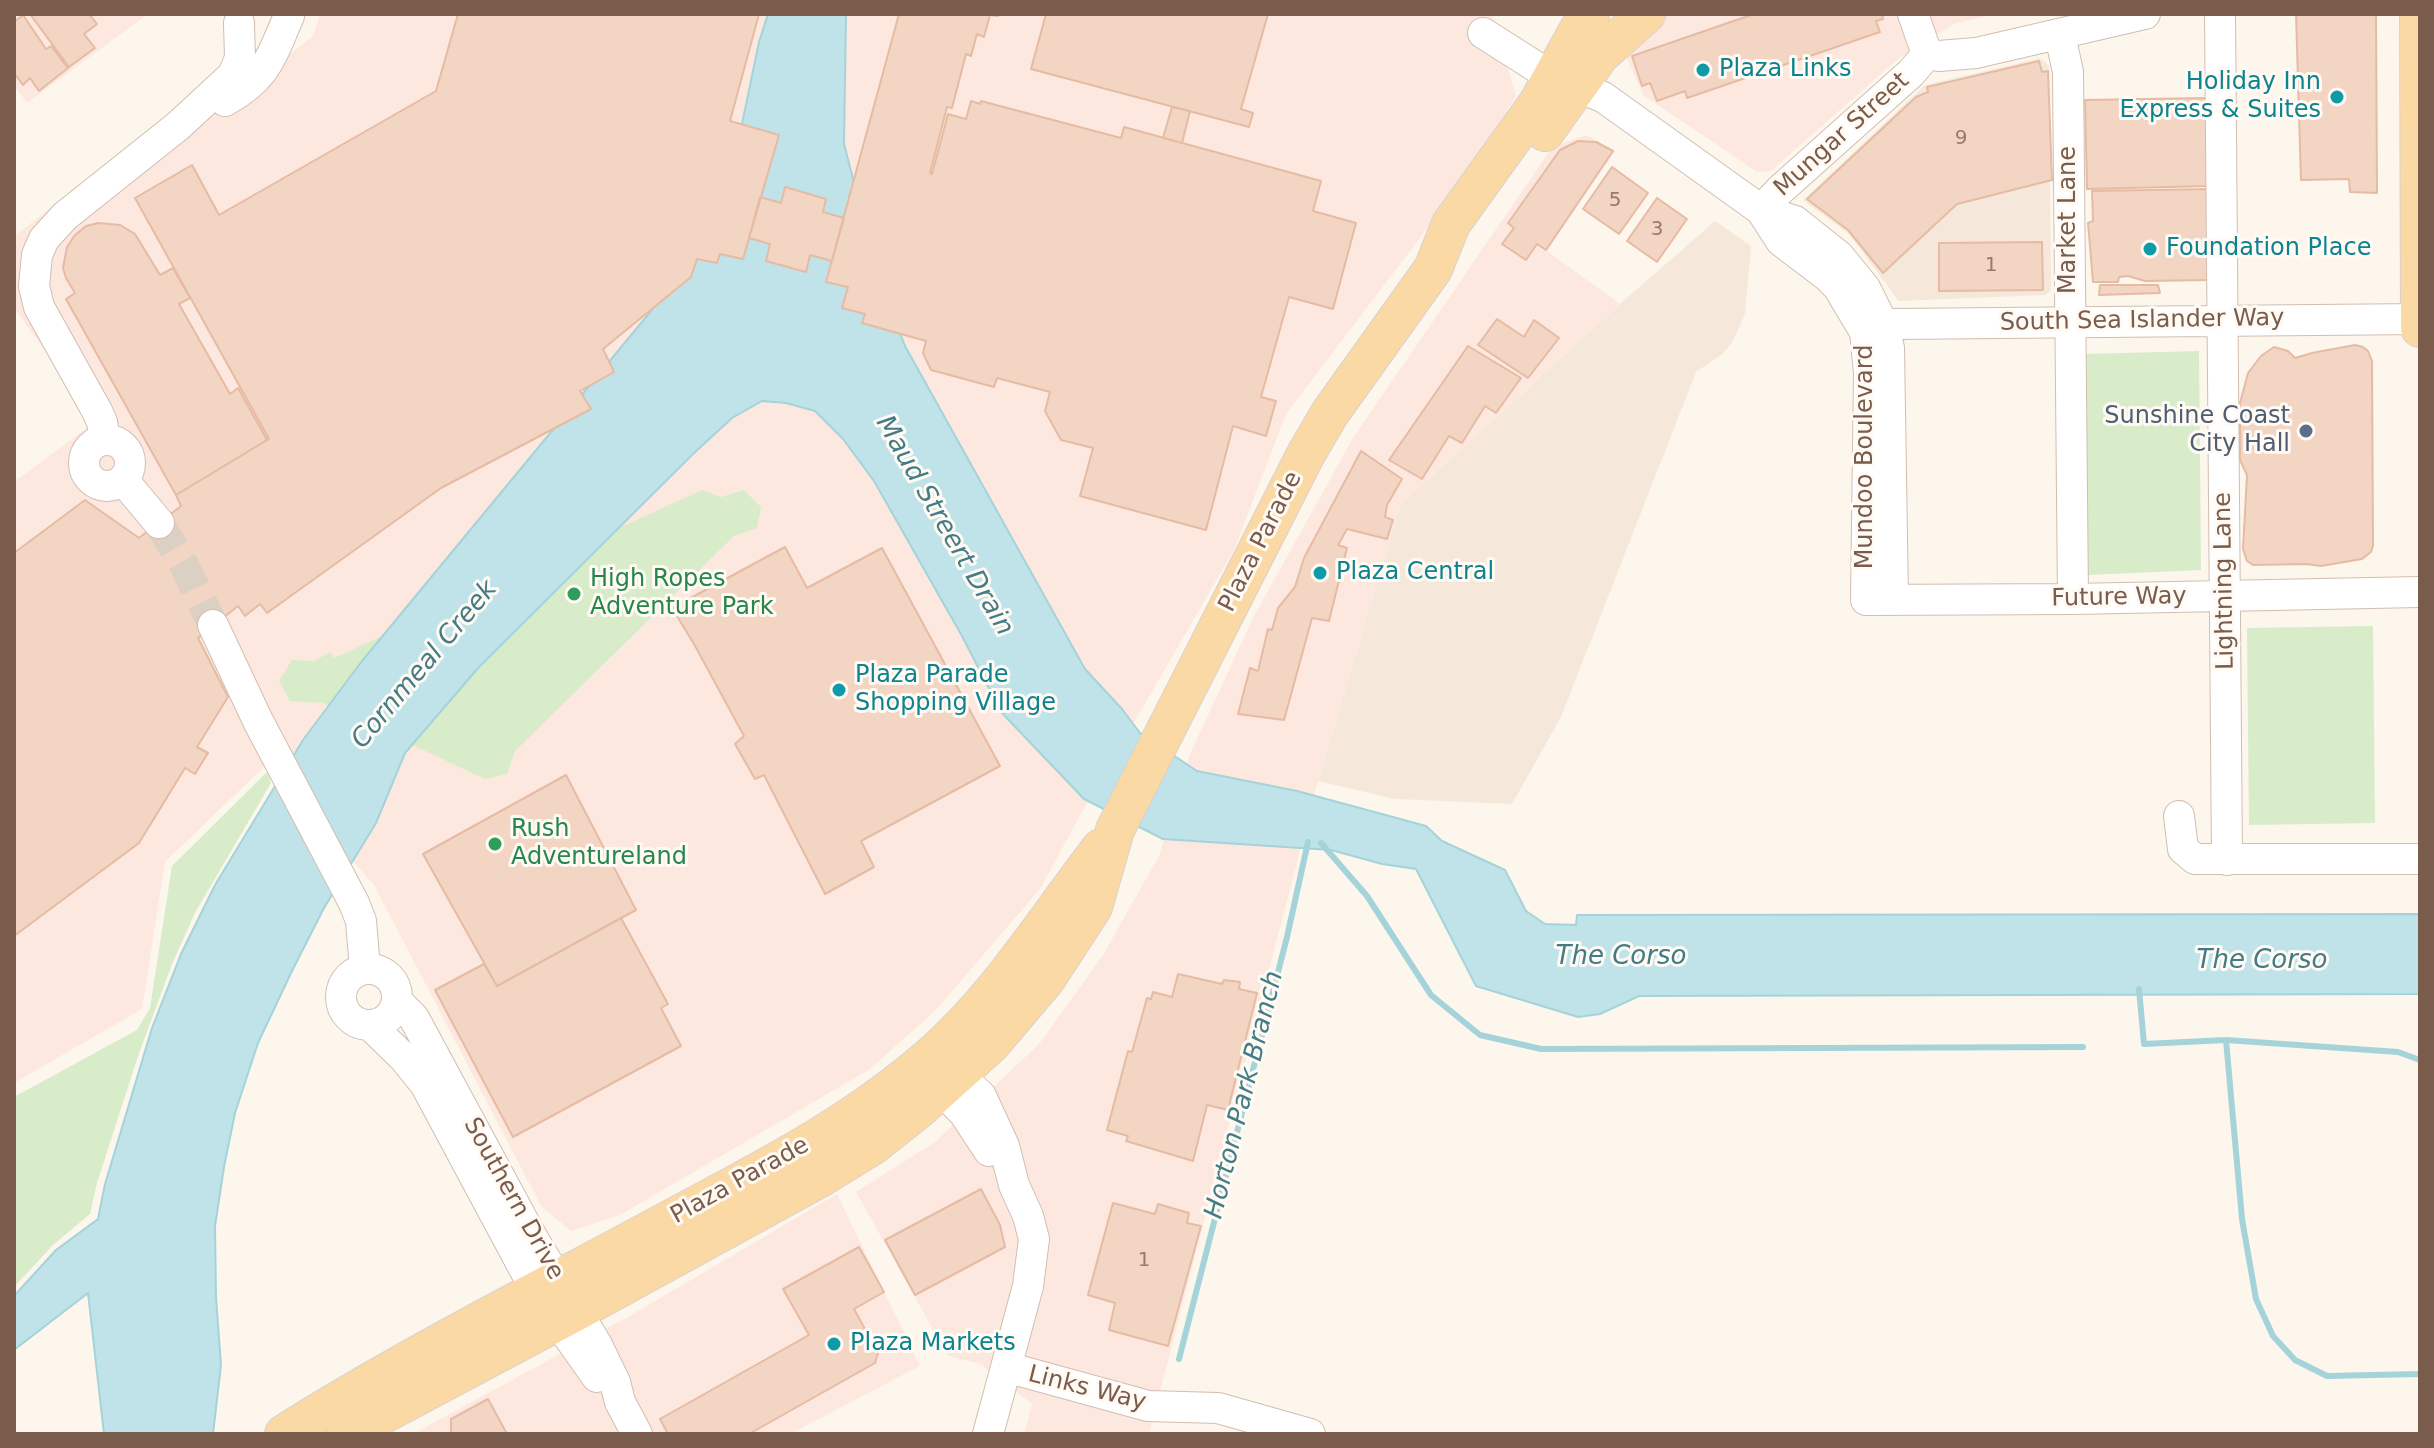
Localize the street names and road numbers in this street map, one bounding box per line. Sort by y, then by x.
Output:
street label: Mungar Street [1769,67,1915,203]
street label: Market Lane [2055,146,2083,294]
street label: South Sea Islander Way [2000,304,2284,338]
street label: Mundoo Boulevard [1852,345,1880,569]
street label: Plaza Parade [1213,467,1309,617]
street label: Lightning Lane [2209,492,2241,670]
street label: Future Way [2051,582,2187,614]
street label: Southern Drive [457,1113,569,1285]
street label: Plaza Parade [666,1131,814,1231]
street label: Links Way [1025,1360,1149,1418]

